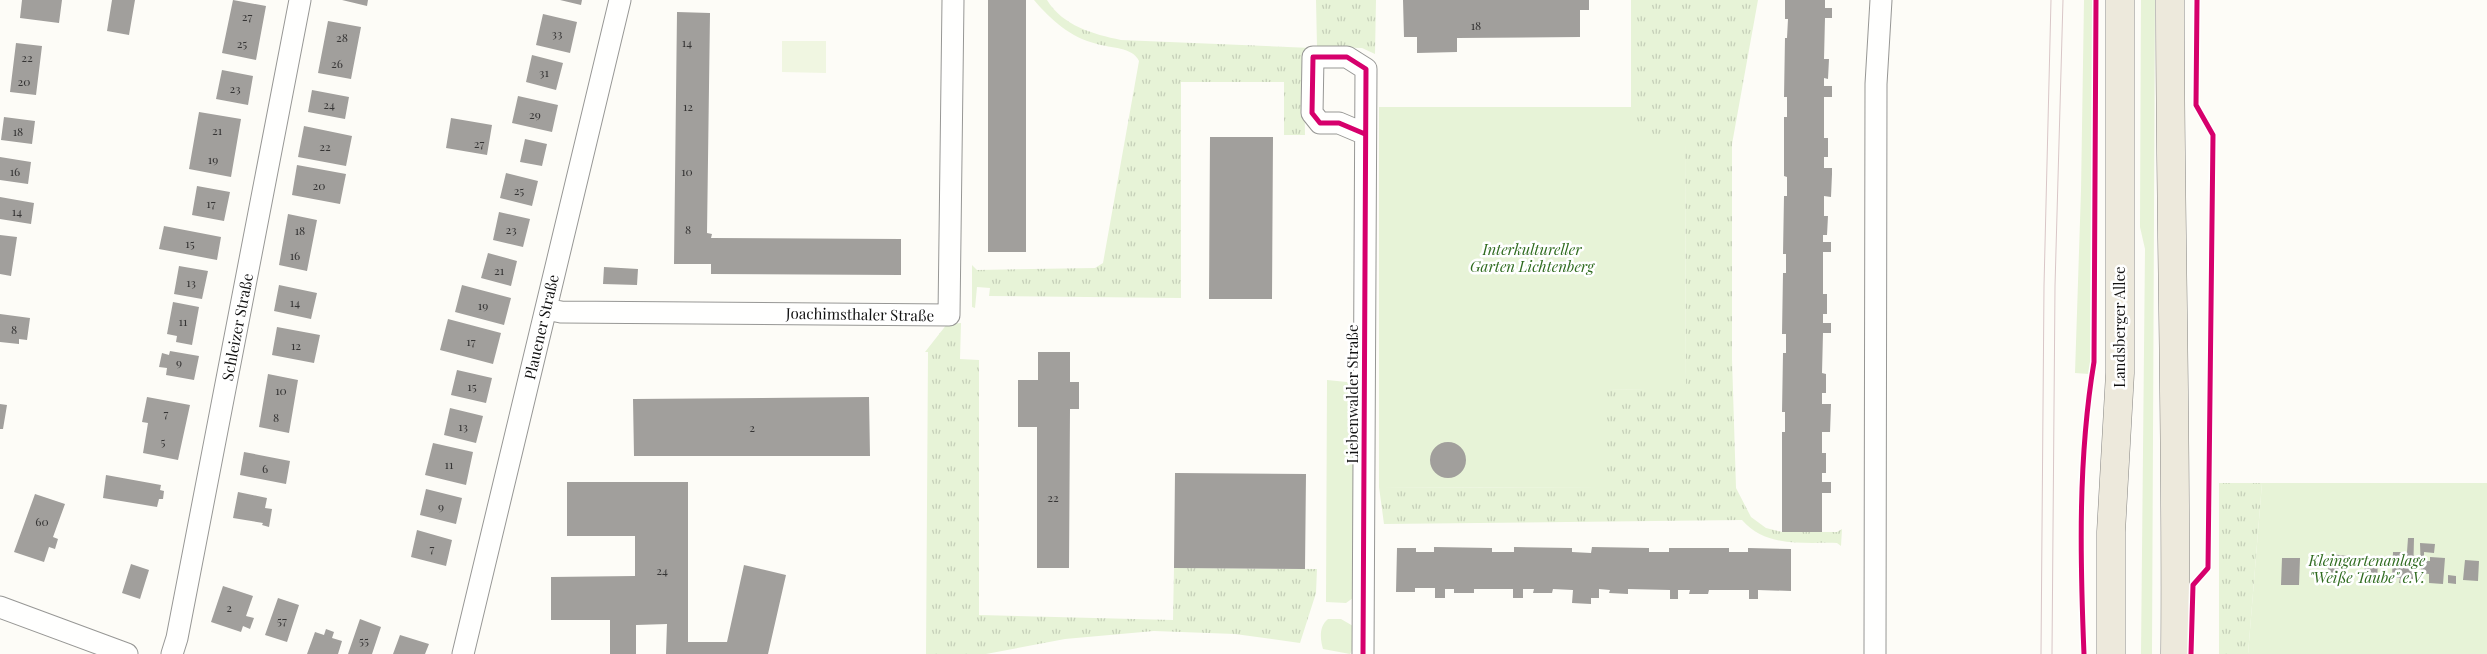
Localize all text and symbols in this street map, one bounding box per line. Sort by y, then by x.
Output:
house number: 27 [242,8,252,24]
house number: 18 [1471,17,1481,33]
house number: 33 [552,25,562,41]
house number: 28 [336,29,348,45]
house number: 14 [682,34,692,50]
house number: 25 [237,35,247,51]
house number: 22 [21,49,33,65]
house number: 26 [331,55,343,71]
house number: 31 [539,64,549,80]
house number: 20 [18,73,30,89]
house number: 23 [229,80,241,96]
house number: 24 [323,96,335,112]
house number: 12 [683,98,693,114]
house number: 29 [529,106,541,122]
house number: 21 [212,122,223,138]
house number: 18 [13,123,23,139]
house number: 27 [474,135,484,151]
house number: 22 [319,138,331,154]
house number: 19 [208,151,218,167]
house number: 16 [10,163,20,179]
house number: 10 [681,163,693,179]
house number: 20 [313,177,325,193]
house number: 25 [514,182,524,198]
house number: 17 [206,195,216,211]
house number: 14 [12,203,22,219]
house number: 23 [505,221,517,237]
house number: 8 [685,221,691,237]
house number: 18 [295,222,305,238]
house number: 15 [185,235,195,251]
park label: Interkultureller Garten Lichtenberg [1470,239,1595,276]
house number: 16 [290,247,300,263]
house number: 21 [494,262,505,278]
street label: Landsberger Allee [2109,266,2129,388]
street label: Schleizer Straße [217,272,257,382]
street label: Plauener Straße [519,272,563,382]
house number: 13 [186,274,196,290]
house number: 14 [290,294,300,310]
house number: 19 [478,297,488,313]
street label: Joachimsthaler Straße [785,303,934,325]
house number: 11 [179,313,188,329]
house number: 8 [11,321,17,337]
street label: Liebenwalder Straße [1342,324,1362,464]
house number: 17 [466,333,476,349]
house number: 12 [291,337,301,353]
house number: 9 [176,354,182,370]
house number: 15 [467,378,477,394]
house number: 10 [275,382,287,398]
house number: 7 [164,405,169,421]
house number: 8 [273,409,279,425]
house number: 13 [458,418,468,434]
house number: 2 [749,419,755,435]
house number: 5 [161,433,166,449]
house number: 11 [445,456,454,472]
house number: 6 [262,460,268,476]
house number: 22 [1047,489,1059,505]
house number: 9 [438,498,444,514]
house number: 60 [35,513,49,529]
house number: 7 [430,540,435,556]
park label: Kleingartenanlage "Weiße Taube" e.V. [2308,550,2426,587]
house number: 24 [656,562,668,578]
house number: 2 [226,599,232,615]
house number: 57 [277,612,287,628]
house number: 55 [359,632,369,648]

